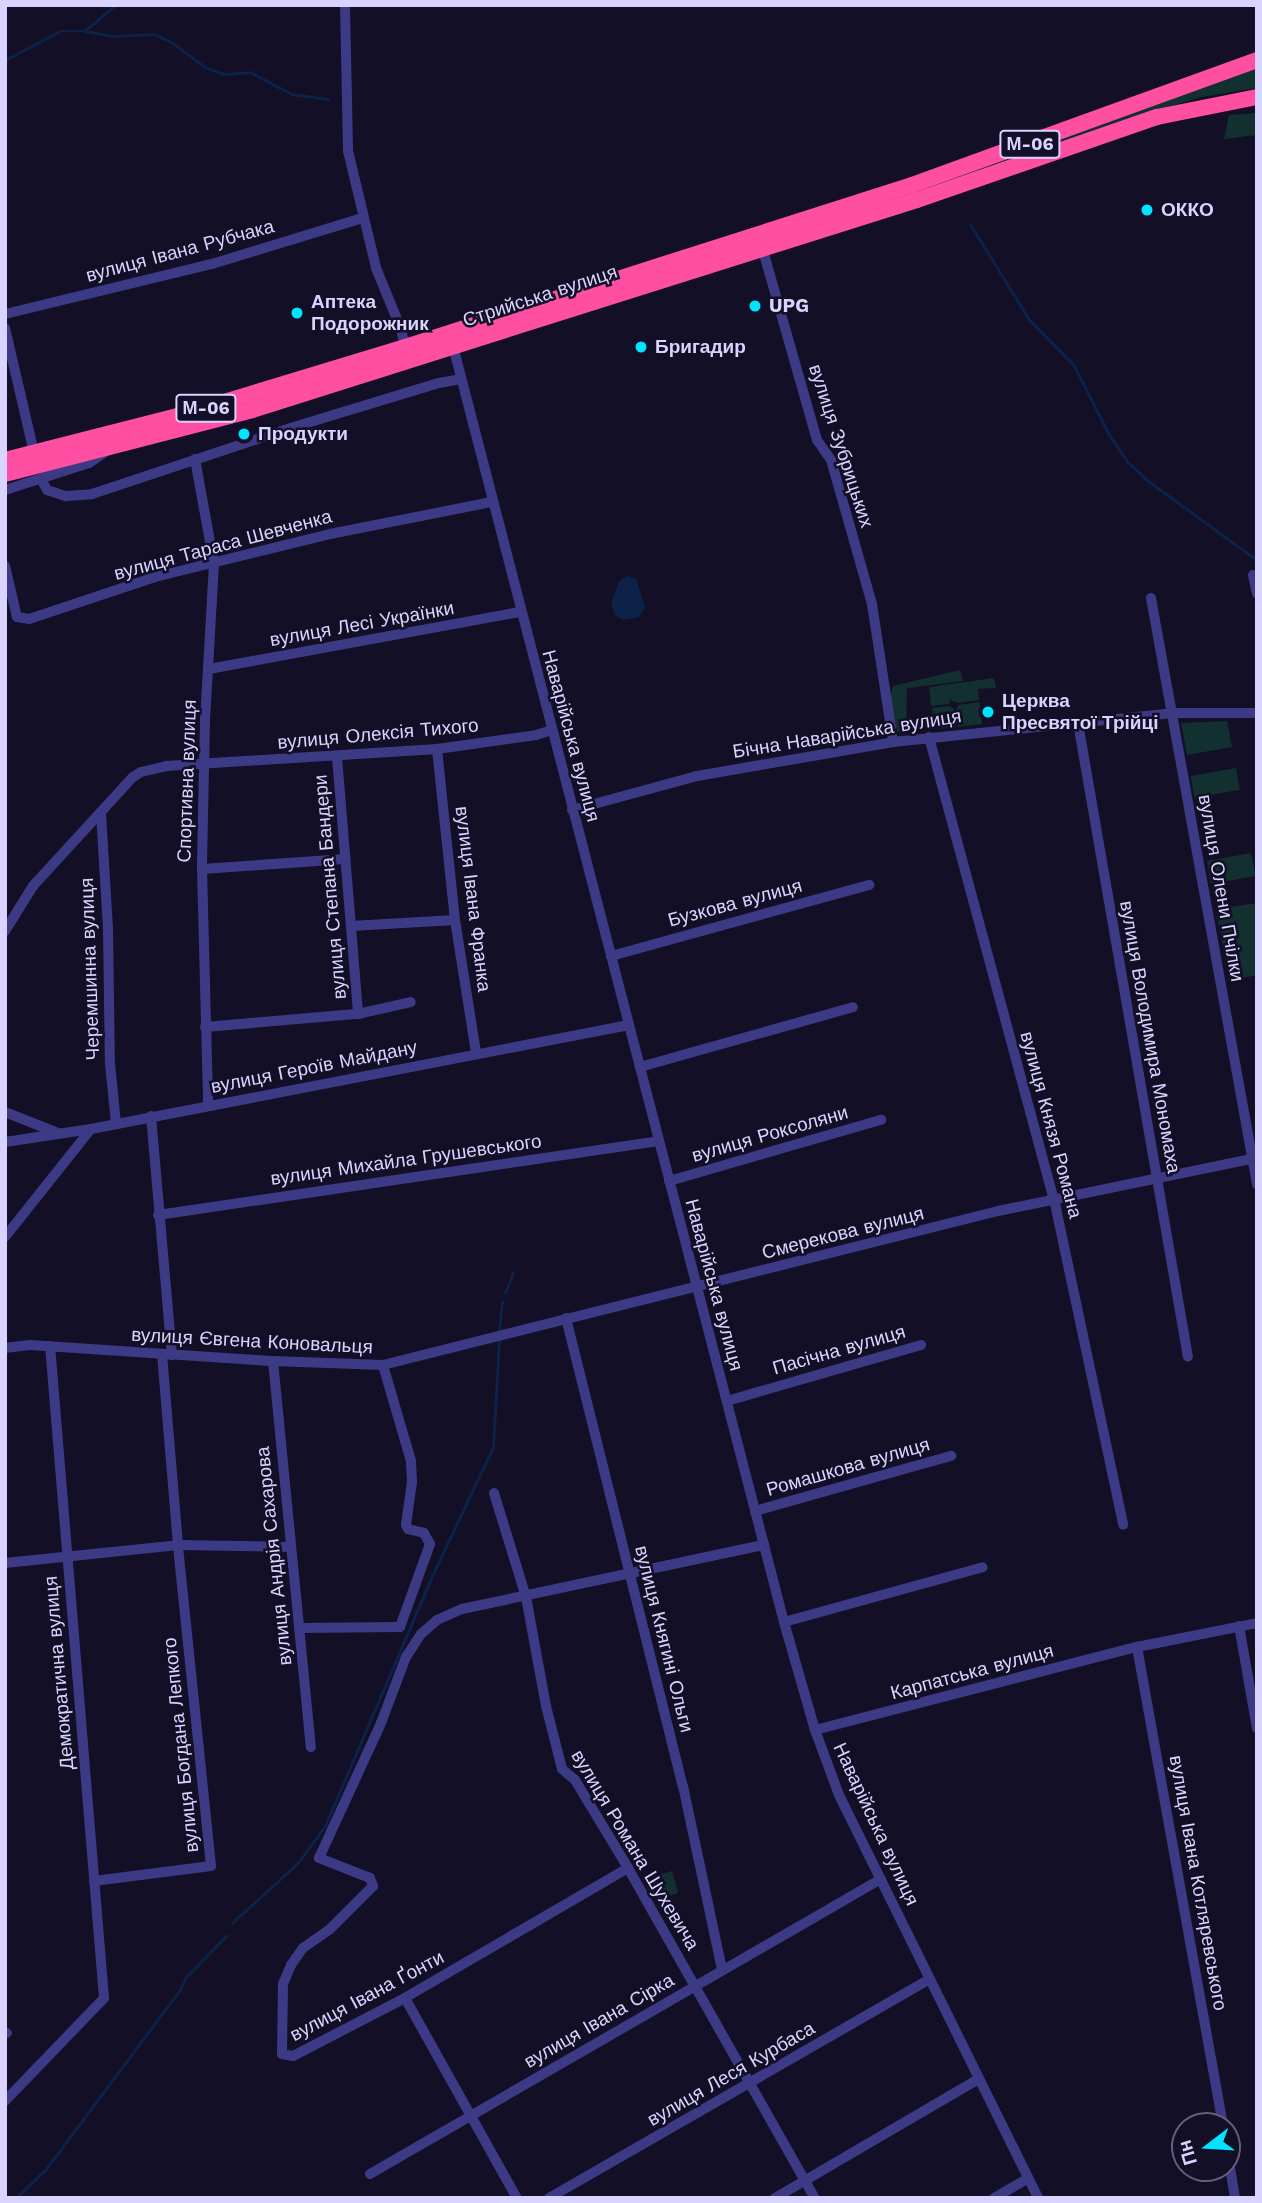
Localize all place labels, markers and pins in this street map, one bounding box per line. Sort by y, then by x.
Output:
place label: ОККО [1161,199,1214,221]
marker: ОККО [1139,202,1155,218]
place label: Аптека Подорожник [311,291,429,335]
place label: UPG [769,295,809,317]
marker: UPG [747,298,763,314]
marker: Аптека Подорожник [289,305,305,321]
place label: Бригадир [655,336,746,358]
marker: Бригадир [633,339,649,355]
place label: Продукти [258,423,348,445]
marker: Продукти [236,426,252,442]
place label: Церква Пресвятої Трійці [1002,690,1159,734]
marker: Церква Пресвятої Трійці [980,704,996,720]

